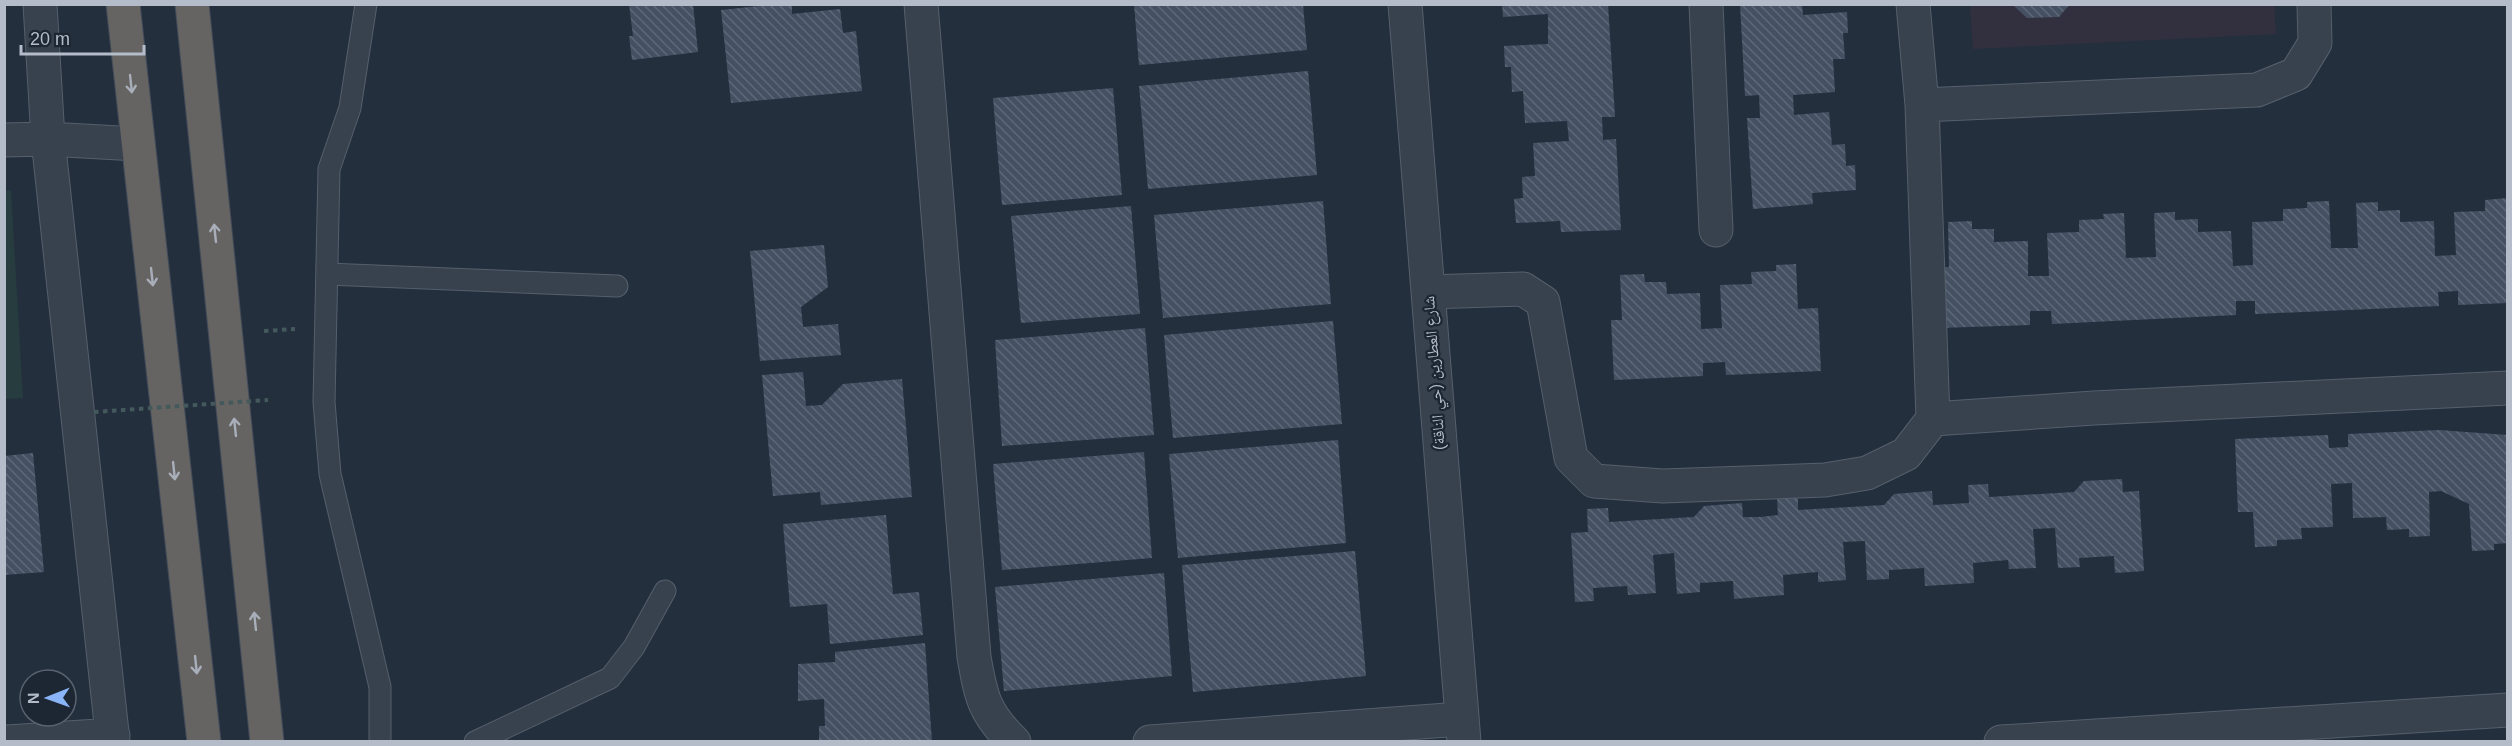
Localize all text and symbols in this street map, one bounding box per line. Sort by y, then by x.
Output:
scale bar [21,18,144,56]
text: 20 m [30,29,70,49]
one-way arrow [126,73,137,93]
one-way arrow [209,223,220,243]
one-way arrow [147,267,158,287]
street label: شارع العطارين (حي الناقة) [1420,295,1452,451]
one-way arrow [229,417,240,437]
one-way arrow [169,461,180,481]
one-way arrow [249,611,260,631]
one-way arrow [191,655,202,674]
north arrow [18,668,78,728]
text: N [25,692,42,704]

